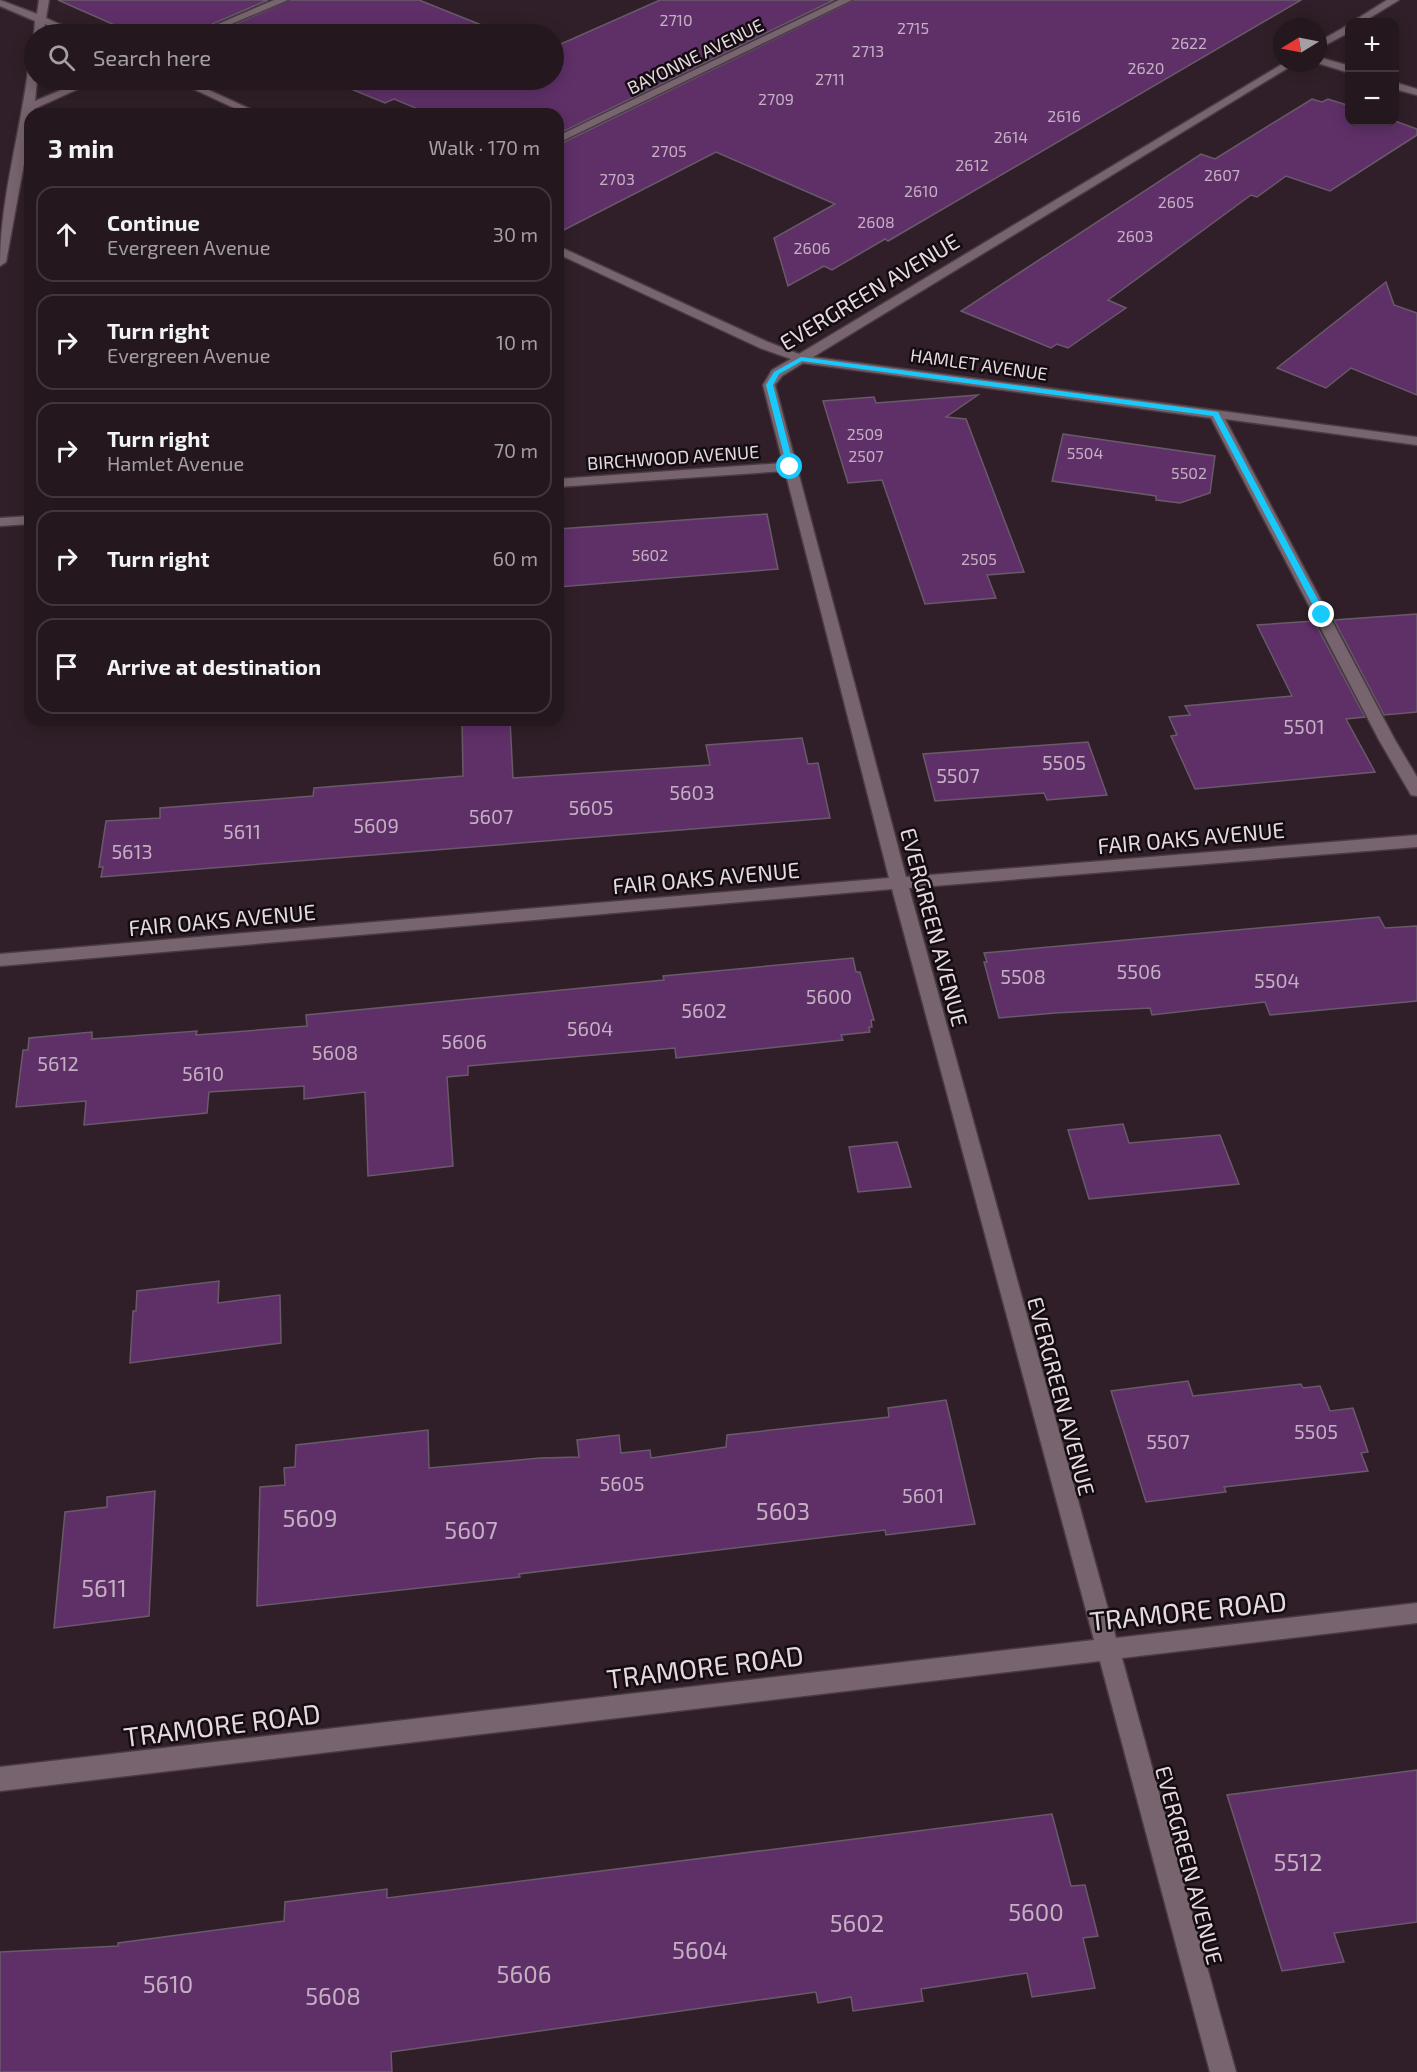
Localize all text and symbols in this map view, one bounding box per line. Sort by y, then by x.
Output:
house number: 2710 [659,10,693,29]
street label: BAYONNE AVENUE [623,13,767,99]
house number: 2715 [897,18,929,37]
north arrow [1273,18,1327,72]
map controls [1345,18,1399,126]
button: + [1345,18,1399,72]
search box [24,24,564,90]
house number: 2622 [1171,33,1207,52]
icon: search [45,41,78,74]
house number: 2713 [852,41,884,60]
text: Search here [93,44,211,70]
house number: 2620 [1128,58,1164,77]
house number: 2711 [815,69,845,88]
button: − [1345,72,1399,126]
house number: 2709 [758,89,794,108]
house number: 2616 [1047,106,1081,125]
house number: 2614 [994,127,1028,146]
text: 3 min [48,132,114,163]
text: Walk · 170 m [429,135,540,159]
house number: 2705 [651,141,687,160]
house number: 2612 [955,155,989,174]
house number: 2607 [1204,165,1240,184]
house number: 2703 [599,169,635,188]
house number: 2610 [904,181,938,200]
house number: 2605 [1158,192,1194,211]
text: Continue [107,209,200,235]
house number: 2608 [857,212,895,231]
icon: ahead [50,218,83,251]
text: 30 m [493,222,538,246]
house number: 2603 [1117,226,1153,245]
street label: EVERGREEN AVENUE [775,227,963,355]
text: Evergreen Avenue [107,235,270,259]
house number: 2606 [794,238,830,257]
text: Turn right [107,317,209,343]
icon: right [50,326,83,359]
text: 10 m [496,330,538,354]
text: Evergreen Avenue [107,343,270,367]
street label: HAMLET AVENUE [909,343,1049,385]
house number: 2509 [847,424,883,443]
text: Turn right [107,425,209,451]
icon: right [50,434,83,467]
text: 70 m [494,438,538,462]
street label: BIRCHWOOD AVENUE [586,440,760,474]
house number: 5504 [1067,443,1103,462]
house number: 2507 [848,446,884,465]
text: Hamlet Avenue [107,451,244,475]
route start [776,453,802,479]
house number: 5502 [1171,463,1207,482]
icon: right [50,542,83,575]
text: Turn right [107,545,209,571]
house number: 5602 [632,545,668,564]
text: 60 m [493,546,538,570]
house number: 2505 [961,549,997,568]
route end [1308,601,1334,627]
icon: arrive [50,650,83,683]
text: Arrive at destination [107,653,321,679]
house number: 5501 [1283,714,1325,738]
house number: 5505 [1042,750,1086,774]
house number: 5507 [936,763,980,787]
house number: 5603 [669,780,715,804]
house number: 5605 [569,795,613,819]
house number: 5607 [469,804,513,828]
house number: 5609 [353,813,399,837]
street label: FAIR OAKS AVENUE [1096,816,1286,858]
house number: 5611 [223,819,261,843]
street label: EVERGREEN AVENUE [896,825,974,1029]
house number: 5613 [111,839,153,863]
street label: FAIR OAKS AVENUE [611,856,801,898]
street label: FAIR OAKS AVENUE [127,898,317,940]
house number: 5506 [1117,959,1161,983]
house number: 5508 [1000,964,1046,988]
house number: 5504 [1254,968,1300,992]
house number: 5600 [806,984,852,1008]
house number: 5602 [681,998,727,1022]
house number: 5604 [567,1016,613,1040]
house number: 5606 [441,1029,487,1053]
house number: 5608 [312,1040,358,1064]
house number: 5612 [37,1051,79,1075]
house number: 5610 [182,1061,224,1085]
street label: EVERGREEN AVENUE [1023,1294,1101,1498]
house number: 5505 [1294,1419,1338,1443]
house number: 5507 [1146,1429,1190,1453]
house number: 5605 [600,1471,644,1495]
house number: 5601 [902,1483,944,1507]
house number: 5603 [756,1496,810,1525]
house number: 5609 [283,1503,337,1532]
house number: 5607 [444,1515,498,1544]
house number: 5611 [81,1573,127,1602]
street label: TRAMORE ROAD [1088,1584,1288,1636]
street label: TRAMORE ROAD [605,1638,805,1694]
street label: TRAMORE ROAD [122,1696,322,1752]
street label: EVERGREEN AVENUE [1151,1763,1229,1967]
house number: 5512 [1274,1847,1322,1876]
house number: 5600 [1008,1897,1064,1926]
house number: 5602 [830,1908,884,1937]
house number: 5604 [672,1935,728,1964]
house number: 5606 [497,1959,551,1988]
house number: 5610 [143,1969,193,1998]
house number: 5608 [305,1981,361,2010]

